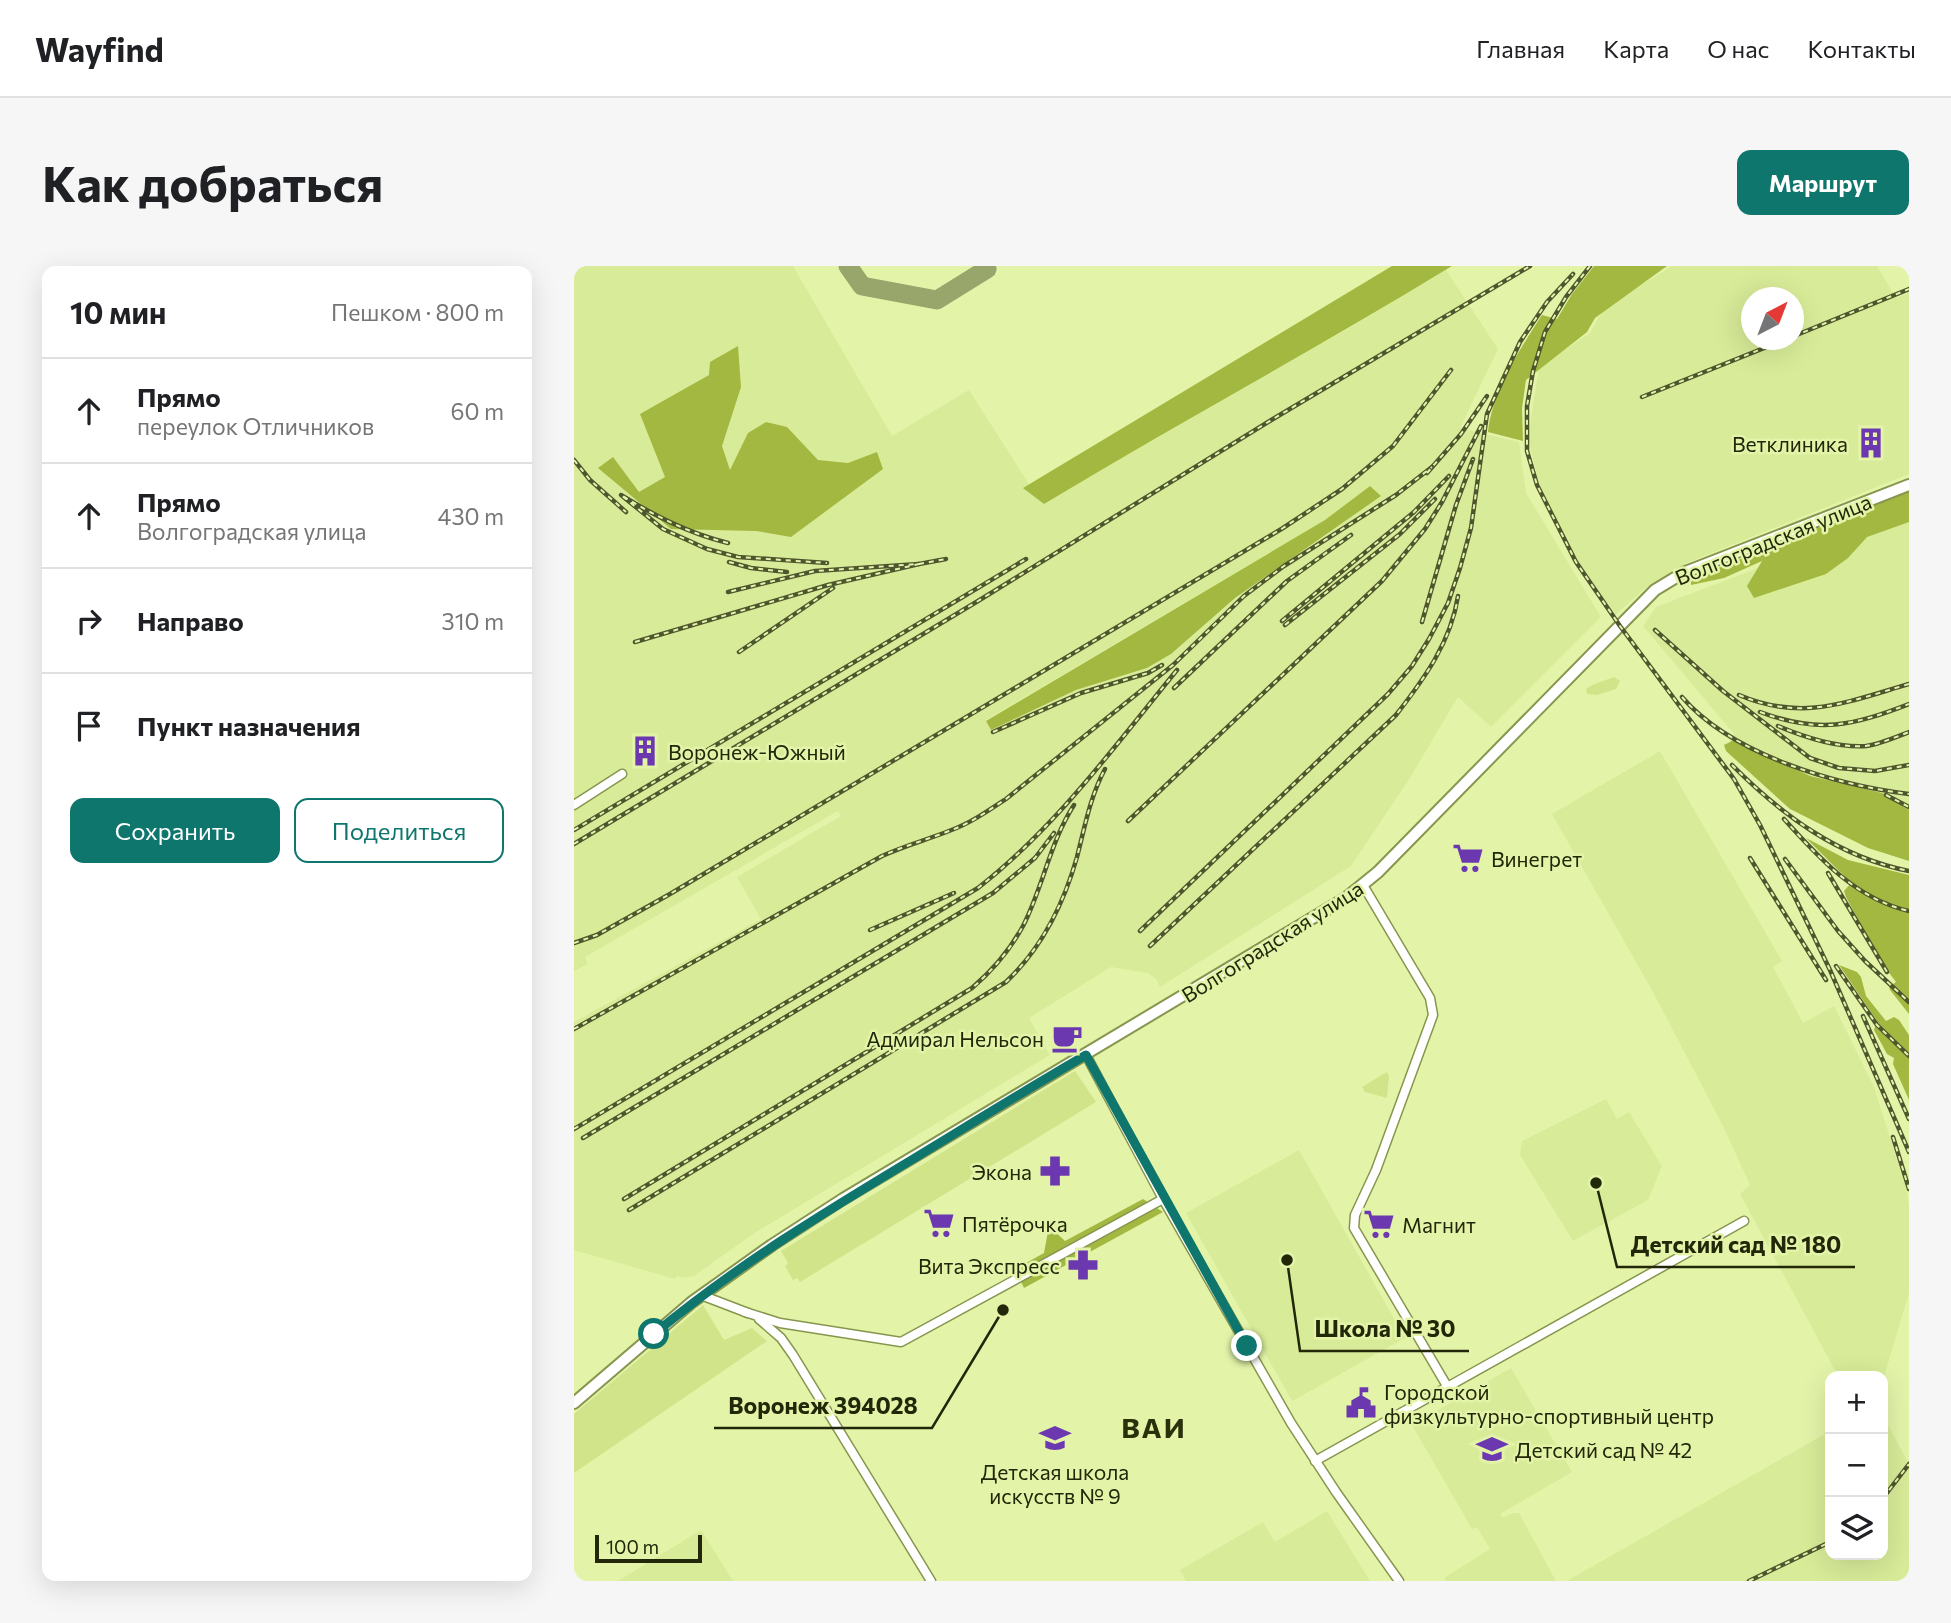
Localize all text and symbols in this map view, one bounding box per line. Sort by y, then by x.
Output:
text: Wayfind [35,28,164,69]
text: Главная [1476,34,1565,63]
text: Карта [1603,34,1669,63]
text: О нас [1707,34,1769,63]
text: Контакты [1807,34,1916,63]
button: Маршрут [1737,150,1909,215]
text: Как добраться [42,152,383,212]
north arrow [1741,287,1804,350]
text: 10 мин [70,293,166,330]
text: Пешком · 800 m [331,298,504,326]
text: Прямо [137,381,221,412]
icon: ahead [70,392,108,430]
text: 60 m [451,397,504,425]
text: переулок Отличников [137,412,374,440]
building icon: Ветклиника [1854,426,1888,460]
place label: Ветклиника [1732,431,1848,456]
text: Прямо [137,486,221,517]
street label: Волгоградская улица [1671,488,1875,590]
icon: ahead [70,497,108,535]
text: 430 m [438,502,504,530]
text: Волгоградская улица [137,517,366,545]
icon: right [70,602,108,640]
text: Направо [137,605,244,636]
text: 310 m [442,607,504,635]
icon: arrive [70,707,108,745]
text: Пункт назначения [137,710,361,741]
building icon: Воронеж-Южный [628,734,662,768]
place label: Воронеж-Южный [668,739,846,764]
button: Сохранить [70,798,280,863]
button: Поделиться [294,798,504,863]
supermarket icon: Винегрет [1451,841,1485,875]
place label: Винегрет [1491,846,1582,871]
street label: Волгоградская улица [1177,875,1367,1007]
cafe icon: Адмирал Нельсон [1050,1021,1084,1055]
place label: Адмирал Нельсон [866,1026,1044,1051]
pharmacy icon: Экона [1038,1154,1072,1188]
place label: Экона [971,1159,1032,1184]
supermarket icon: Пятёрочка [922,1206,956,1240]
supermarket icon: Магнит [1362,1207,1396,1241]
place label: Пятёрочка [962,1211,1068,1236]
place label: Магнит [1402,1212,1476,1237]
callout: Детский сад № 180 [1617,1223,1855,1267]
text: Детский сад № 180 [1631,1230,1841,1258]
pharmacy icon: Вита Экспресс [1066,1248,1100,1282]
place label: Вита Экспресс [918,1253,1060,1278]
callout: Школа № 30 [1300,1307,1469,1351]
text: Школа № 30 [1315,1314,1455,1342]
route start [638,1318,669,1349]
route end [1231,1330,1262,1361]
map controls [1825,1371,1888,1560]
button: + [1825,1371,1888,1434]
place label: Городской физкультурно-спортивный центр [1384,1379,1714,1428]
callout: Воронеж 394028 [714,1384,932,1428]
public building icon: Городской физкультурно-спортивный центр [1344,1386,1378,1420]
text: Воронеж 394028 [728,1391,918,1419]
district label: ВАИ [1121,1410,1187,1444]
school or university icon: Детская школа искусств № 9 [1038,1421,1072,1455]
school or university icon: Детский сад № 42 [1475,1432,1509,1466]
button: − [1825,1434,1888,1497]
place label: Детский сад № 42 [1515,1437,1692,1462]
place label: Детская школа искусств № 9 [981,1459,1129,1508]
button: layers [1825,1497,1888,1560]
scale bar [595,1532,702,1564]
text: 100 m [606,1535,659,1558]

